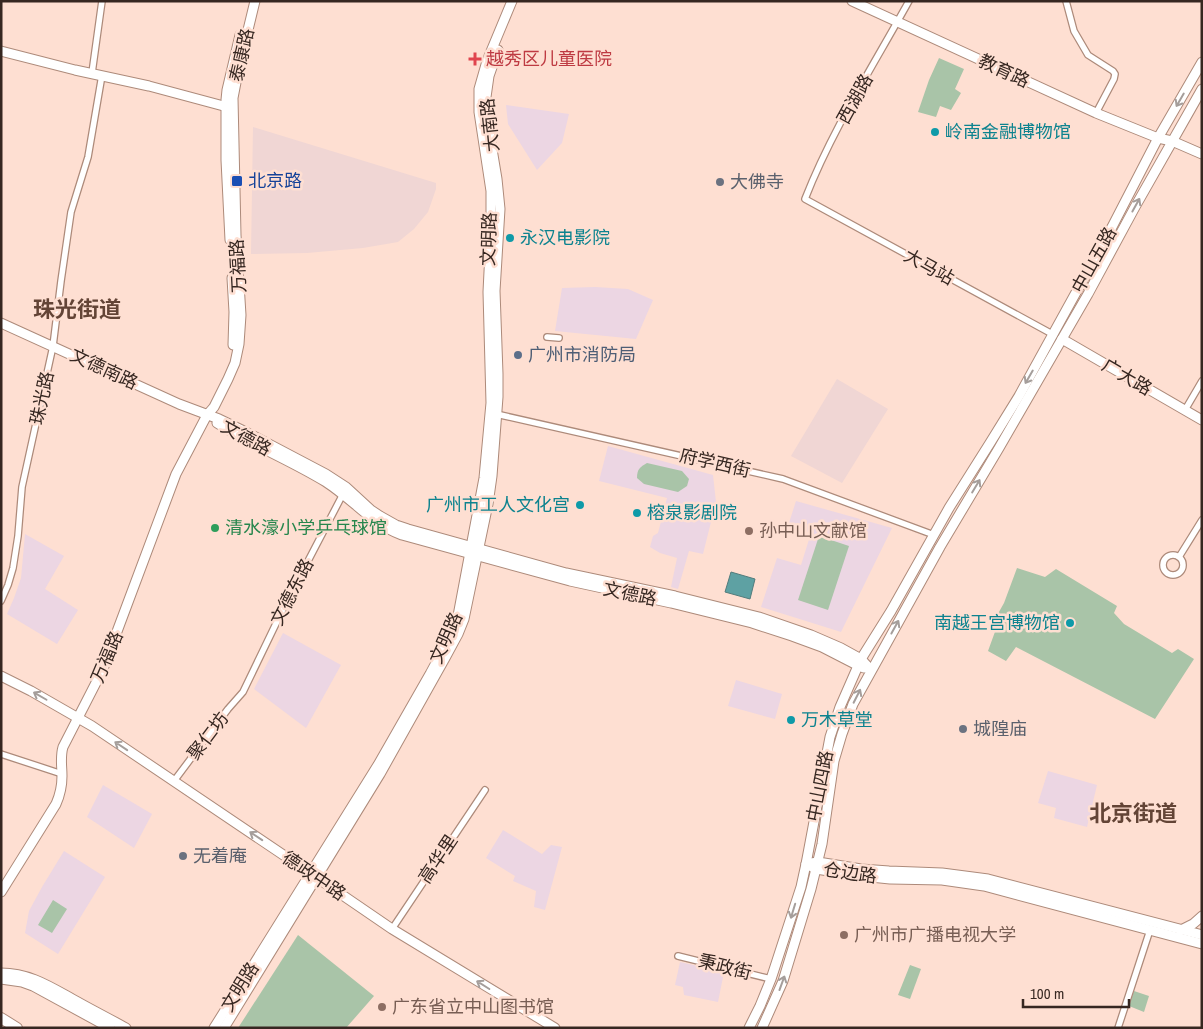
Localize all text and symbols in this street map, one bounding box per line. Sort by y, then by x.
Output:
street label: 泰康路 [223,26,260,84]
place label: 越秀区儿童医院 [486,46,612,71]
street label: 教育路 [974,48,1034,93]
marker: 越秀区儿童医院 [468,52,482,66]
street label: 西湖路 [831,69,879,128]
one-way arrow [1174,92,1184,107]
street label: 大南路 [474,97,505,153]
place label: 岭南金融博物馆 [945,119,1071,144]
marker: 岭南金融博物馆 [929,126,941,138]
place label: 北京路 [248,168,302,193]
place label: 大佛寺 [730,169,784,194]
marker: 北京路 [230,174,244,188]
marker: 大佛寺 [714,176,726,188]
one-way arrow [1132,198,1142,213]
street label: 文明路 [475,212,502,266]
street label: 中山五路 [1065,222,1122,297]
place label: 永汉电影院 [520,225,610,250]
marker: 永汉电影院 [504,232,516,244]
street label: 万福路 [224,238,251,294]
street label: 大马站 [900,243,959,291]
district label: 珠光街道 [33,294,121,324]
street label: 文德南路 [66,342,142,395]
place label: 广州市消防局 [528,342,636,367]
marker: 广州市消防局 [512,349,524,361]
street label: 广大路 [1098,352,1157,401]
street label: 珠光路 [24,369,59,427]
one-way arrow [1024,369,1034,384]
street label: 文德路 [217,414,276,462]
street label: 府学西街 [677,442,753,483]
one-way arrow [971,480,981,494]
place label: 广州市工人文化宫 [426,492,570,517]
marker: 广州市工人文化宫 [574,499,586,511]
place label: 榕泉影剧院 [647,500,737,525]
marker: 榕泉影剧院 [631,507,643,519]
place label: 清水濠小学乒乓球馆 [225,515,387,540]
place label: 孙中山文献馆 [759,518,867,543]
marker: 清水濠小学乒乓球馆 [209,522,221,534]
marker: 孙中山文献馆 [743,525,755,537]
street label: 文德东路 [264,554,319,630]
street label: 文德路 [601,576,659,611]
street label: 文明路 [423,608,468,668]
place label: 南越王宫博物馆 [934,610,1060,635]
marker: 南越王宫博物馆 [1064,617,1076,629]
one-way arrow [890,620,900,635]
street label: 万福路 [84,627,129,687]
one-way arrow [852,688,862,703]
one-way arrow [33,691,48,701]
street label: 聚仁坊 [181,707,234,765]
place label: 万木草堂 [801,707,873,732]
marker: 万木草堂 [785,714,797,726]
place label: 城隍庙 [973,716,1027,741]
marker: 城隍庙 [957,723,969,735]
one-way arrow [114,741,128,751]
street label: 中山四路 [800,748,839,824]
district label: 北京街道 [1089,798,1177,828]
street label: 高华里 [412,829,463,888]
one-way arrow [249,831,263,841]
place label: 无着庵 [193,843,247,868]
street label: 德政中路 [277,845,351,906]
marker: 无着庵 [177,850,189,862]
street label: 仓边路 [822,856,879,889]
one-way arrow [788,902,798,918]
place label: 广州市广播电视大学 [854,922,1016,947]
marker: 广州市广播电视大学 [838,929,850,941]
street label: 秉政街 [696,948,754,985]
street label: 文明路 [215,957,264,1016]
one-way arrow [778,976,787,991]
scale bar [1023,976,1129,1008]
one-way arrow [477,979,491,989]
text: 100 m [1030,983,1064,1004]
place label: 广东省立中山图书馆 [392,994,554,1019]
marker: 广东省立中山图书馆 [376,1001,388,1013]

